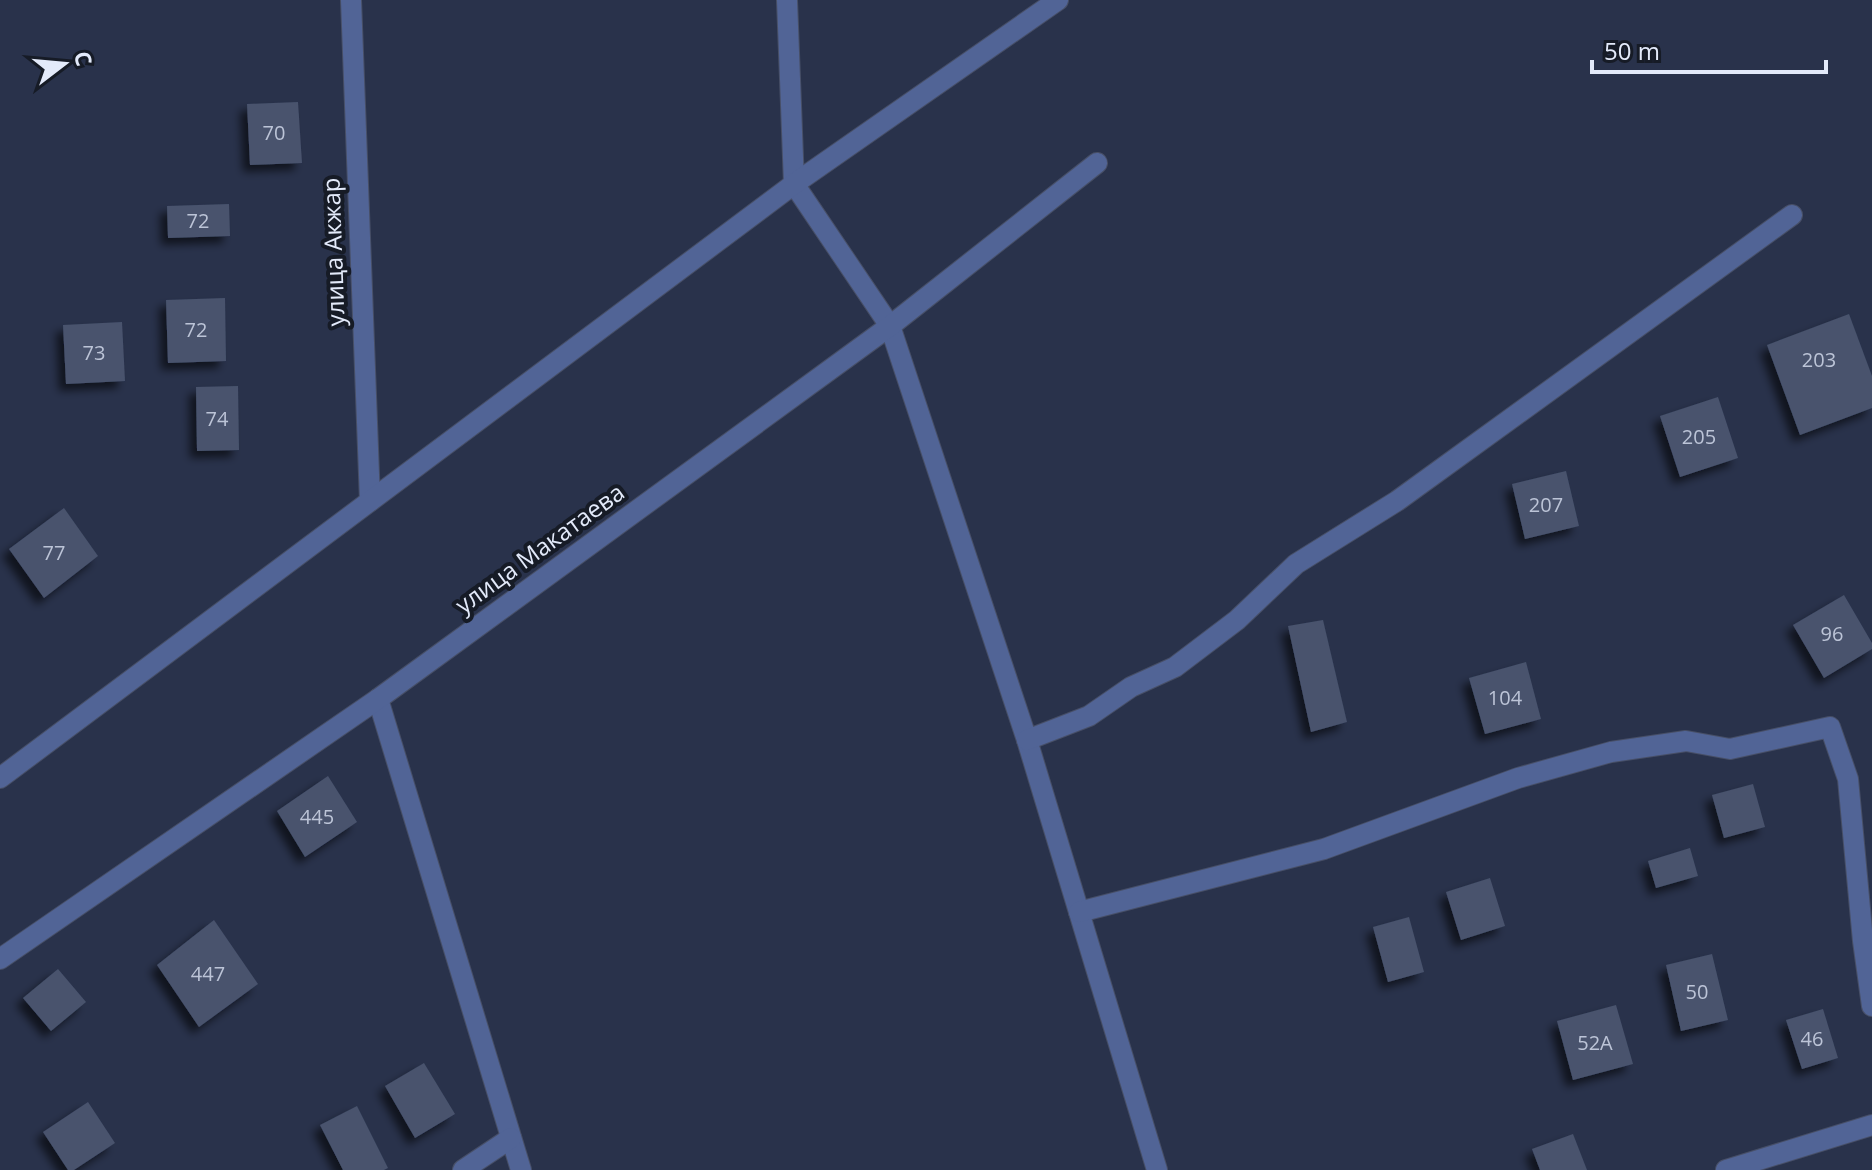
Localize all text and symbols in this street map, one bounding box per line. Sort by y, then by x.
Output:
north arrow [24,24,104,104]
scale bar [1592,24,1826,74]
text: 50 m [1604,34,1660,67]
text: С [68,47,101,69]
house number: 70 [263,119,285,146]
street label: улица Акжар [313,177,352,327]
house number: 72 [187,207,209,234]
house number: 72 [185,316,207,343]
house number: 73 [83,339,105,366]
house number: 203 [1802,346,1836,373]
house number: 74 [206,405,229,432]
house number: 205 [1682,423,1716,450]
street label: улица Макатаева [448,475,630,620]
house number: 207 [1529,491,1563,518]
house number: 77 [43,539,65,566]
house number: 96 [1821,620,1843,647]
house number: 104 [1488,684,1523,711]
house number: 445 [300,803,334,830]
house number: 447 [191,960,225,987]
house number: 50 [1686,978,1708,1005]
house number: 46 [1801,1025,1823,1052]
house number: 52А [1577,1029,1613,1056]

